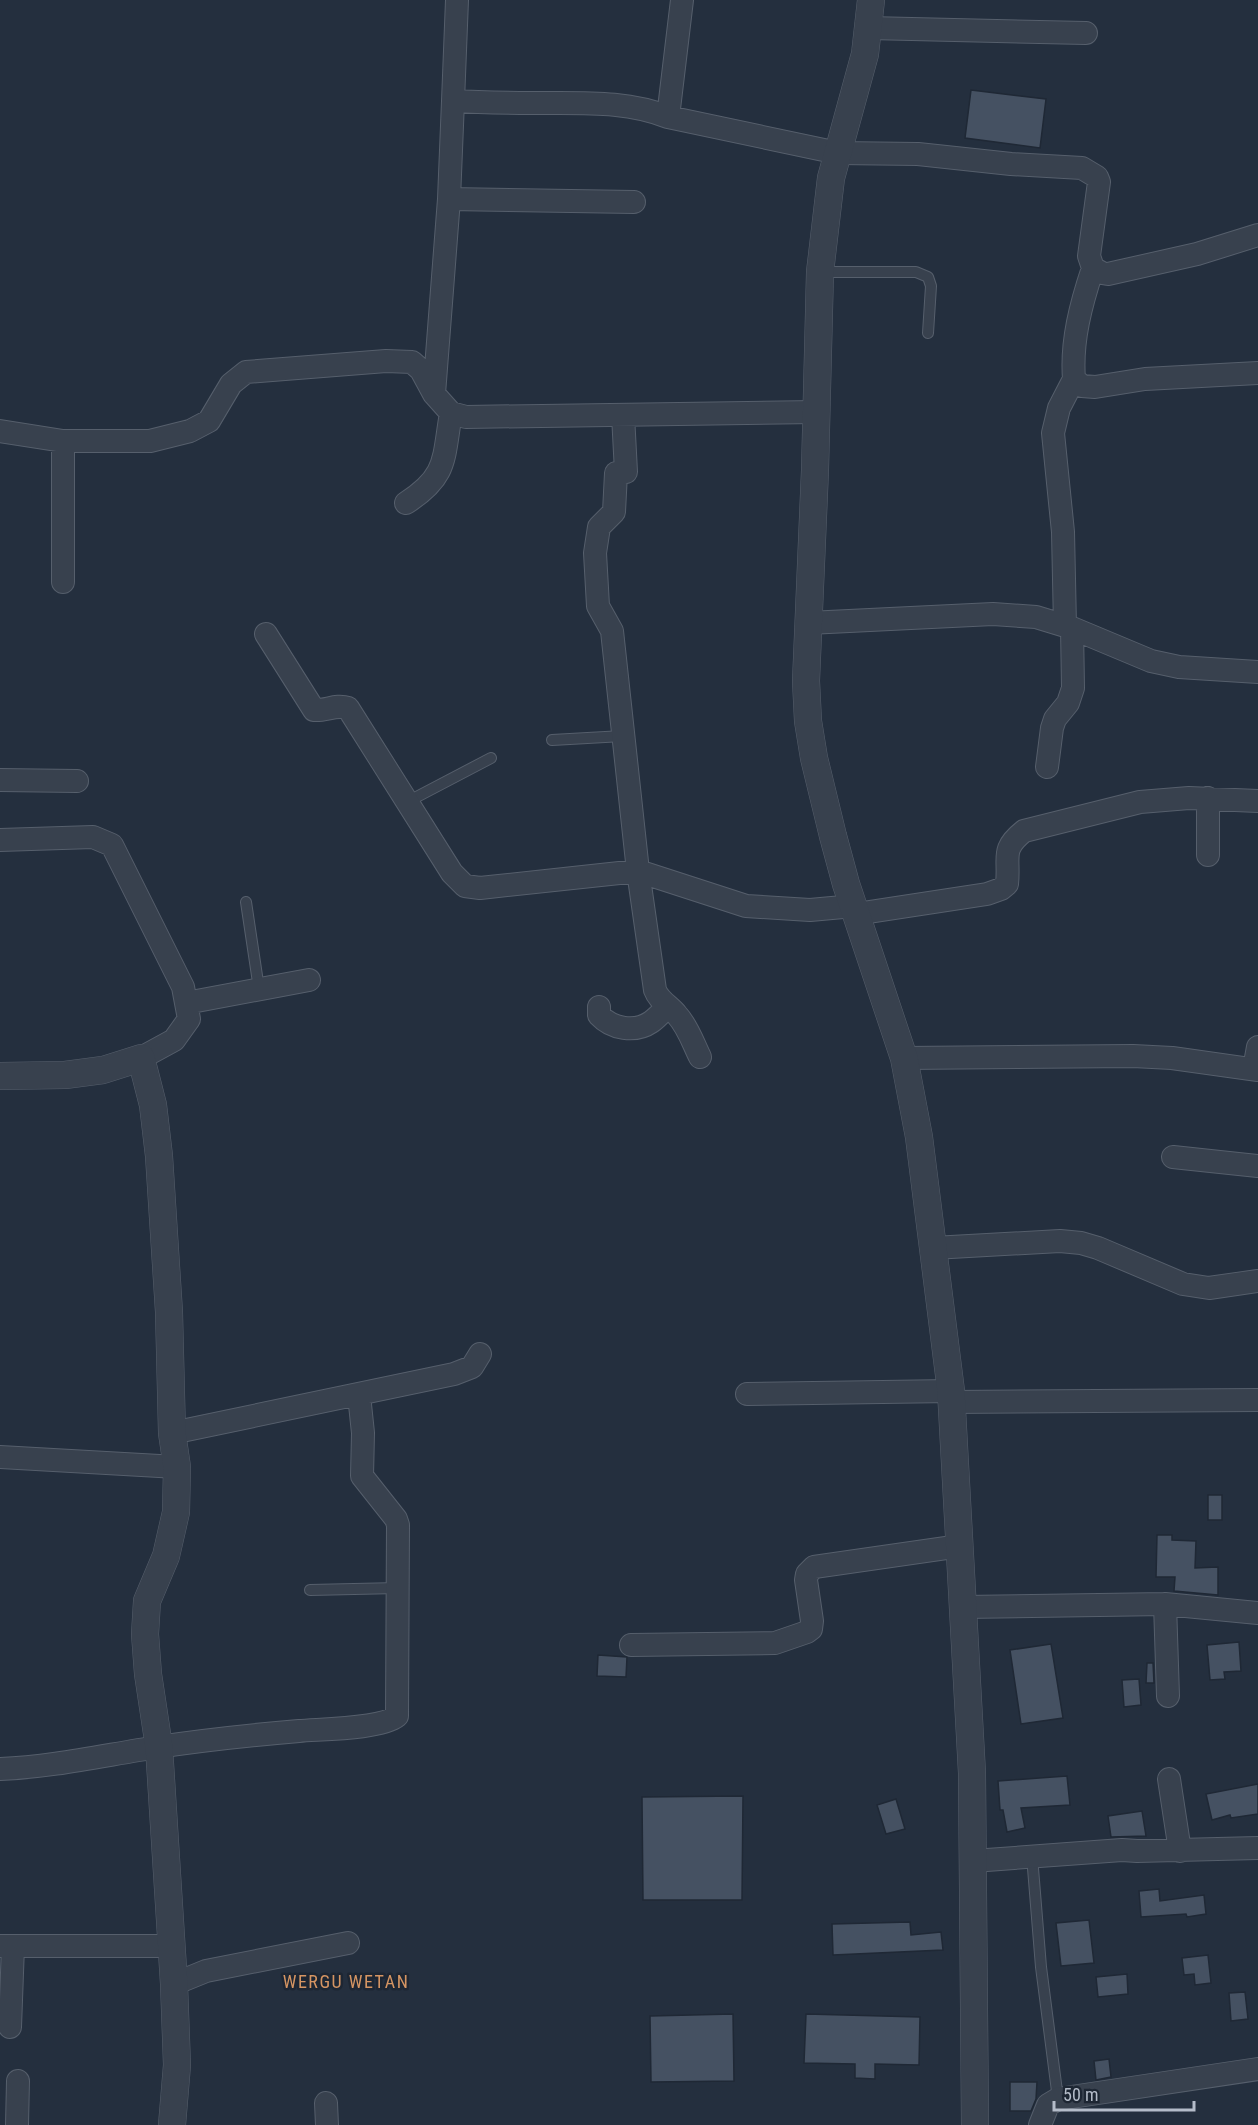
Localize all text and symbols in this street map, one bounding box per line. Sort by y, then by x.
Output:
district label: WERGU WETAN [283,1971,409,1992]
scale bar [1054,2074,1194,2112]
text: 50 m [1063,2084,1098,2105]

